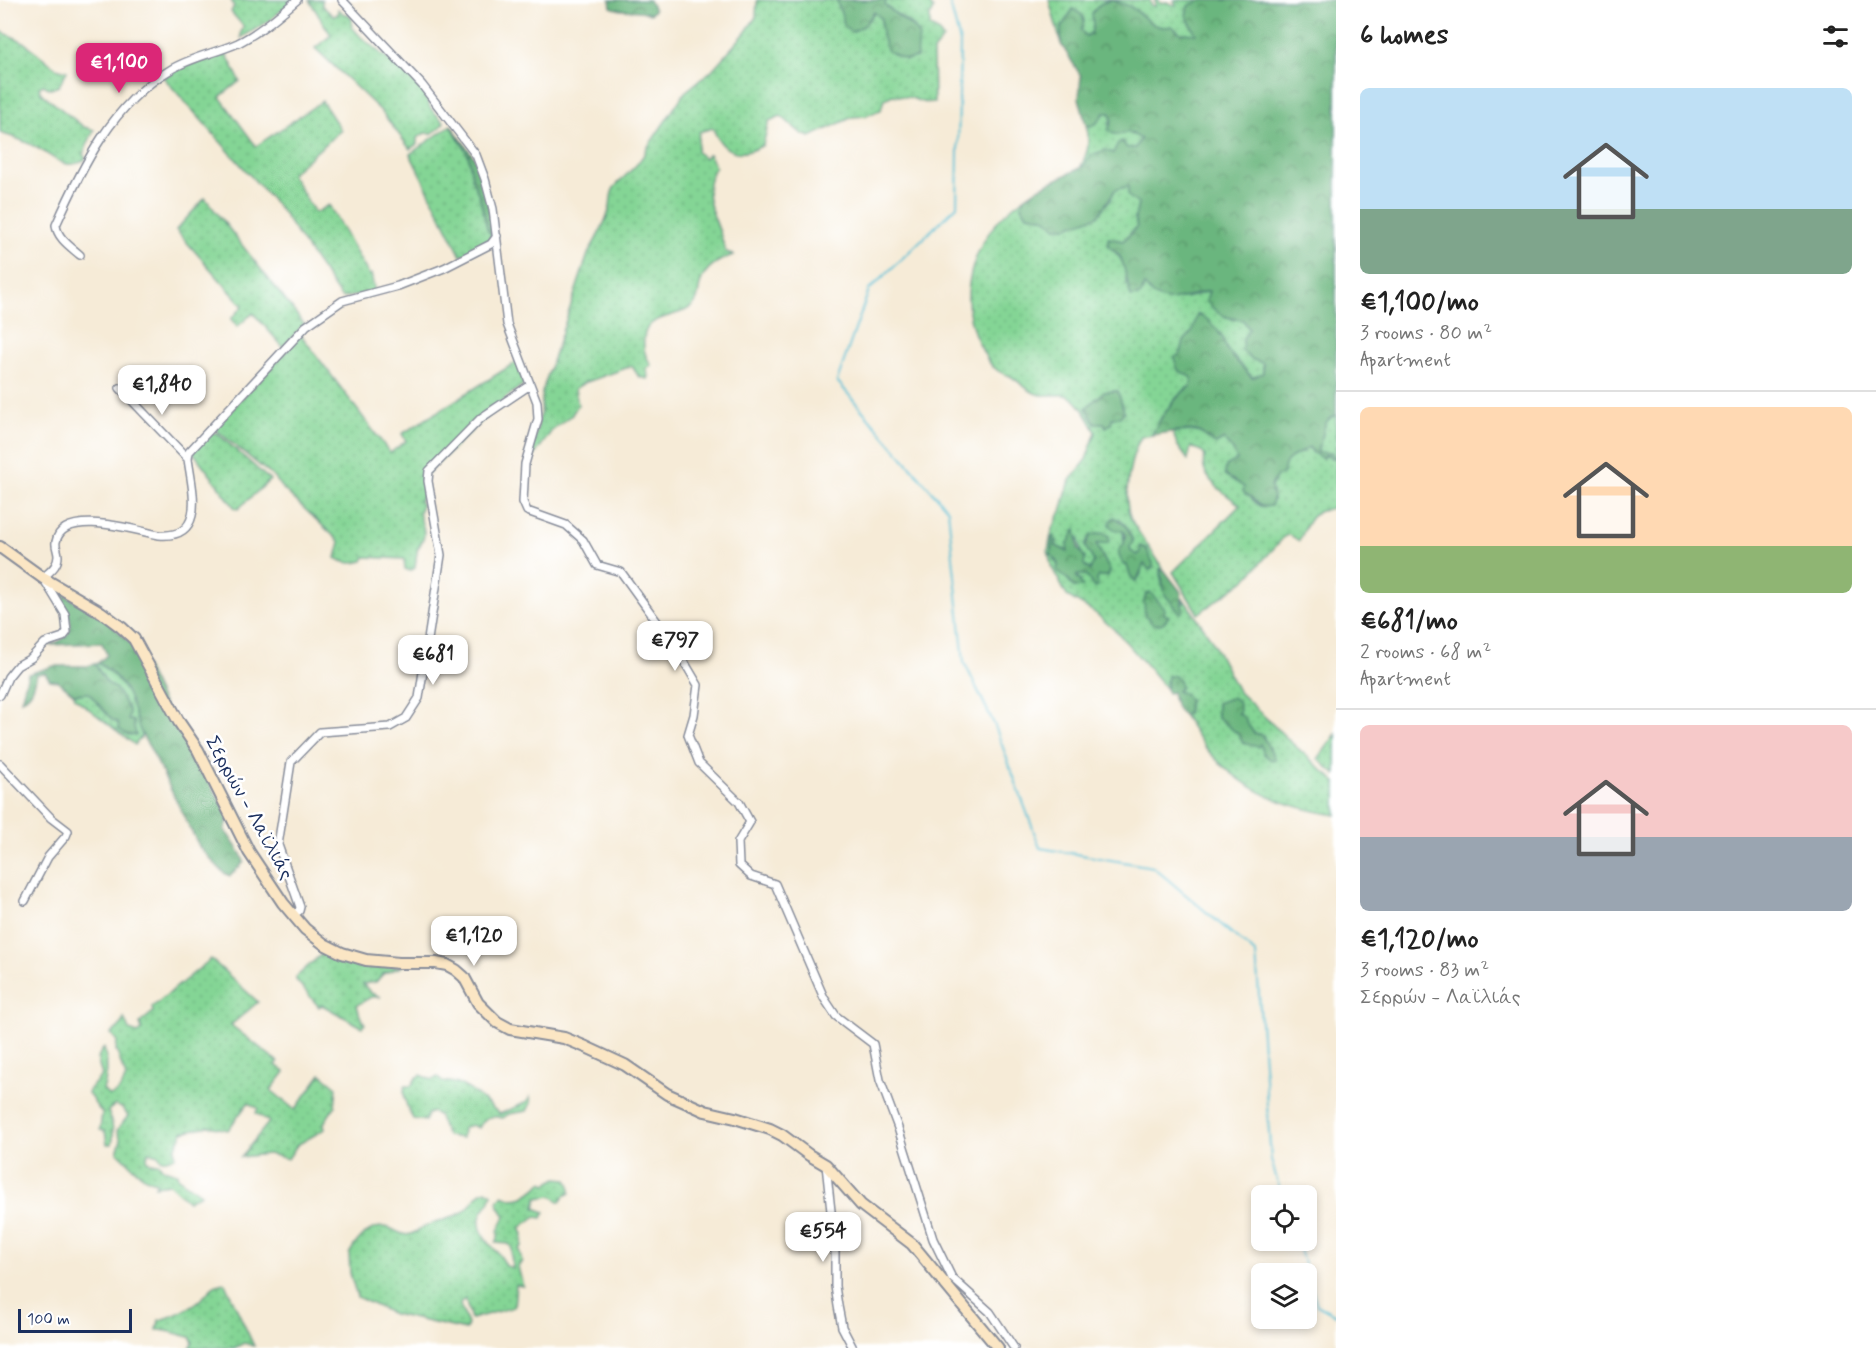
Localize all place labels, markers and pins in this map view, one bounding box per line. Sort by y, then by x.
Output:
pin: €1,100 [70,43,168,94]
pin: €1,840 [113,365,211,416]
pin: €797 [639,621,711,672]
pin: €681 [397,635,469,686]
pin: €1,120 [425,916,523,967]
pin: €554 [787,1212,859,1263]

